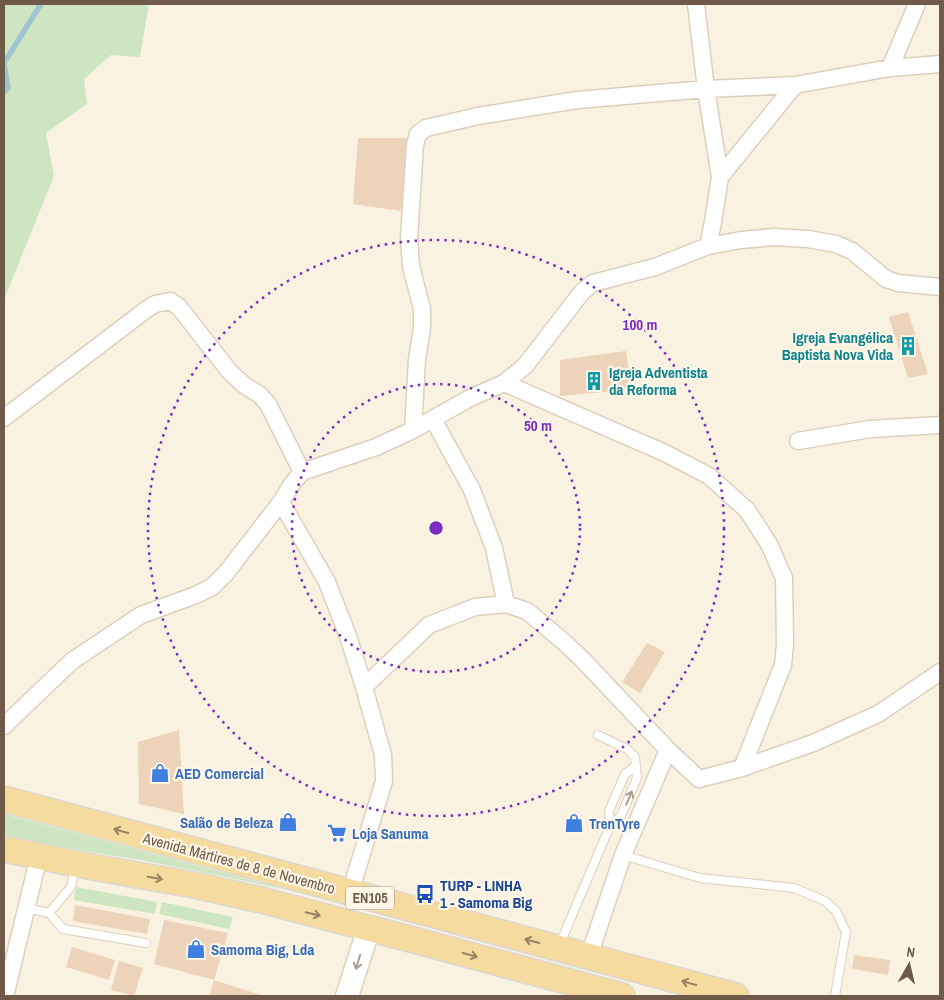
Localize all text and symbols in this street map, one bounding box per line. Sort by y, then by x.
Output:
text: 100 m [623,314,657,335]
place label: Igreja Evangélica Baptista Nova Vida [782,327,893,365]
building icon: Igreja Evangélica Baptista Nova Vida [897,335,919,357]
place label: Igreja Adventista da Reforma [609,362,708,400]
building icon: Igreja Adventista da Reforma [583,370,605,392]
text: 50 m [524,415,552,436]
centre of rings [427,519,445,537]
shop icon: AED Comercial [149,762,171,784]
place label: AED Comercial [175,763,264,784]
one-way arrow [625,791,634,806]
shop icon: Salão de Beleza [277,811,299,833]
place label: Salão de Beleza [180,812,273,833]
shop icon: TrenTyre [563,812,585,834]
place label: TrenTyre [589,813,640,834]
supermarket icon: Loja Sanuma [326,822,348,844]
place label: Loja Sanuma [352,823,429,844]
one-way arrow [114,826,130,836]
street label: Avenida Mártires de 8 de Novembro [140,827,338,899]
one-way arrow [146,874,162,884]
place label: TURP - LINHA 1 - Samoma Big [440,875,533,913]
bus stop icon: TURP - LINHA 1 - Samoma Big [414,883,436,905]
road number: EN105 [346,886,394,910]
one-way arrow [305,910,321,919]
one-way arrow [525,936,541,945]
shop icon: Samoma Big, Lda [185,938,207,960]
place label: Samoma Big, Lda [211,939,314,960]
north arrow [884,940,934,990]
text: N [905,943,916,962]
one-way arrow [462,951,478,960]
one-way arrow [352,954,362,970]
one-way arrow [681,978,697,988]

